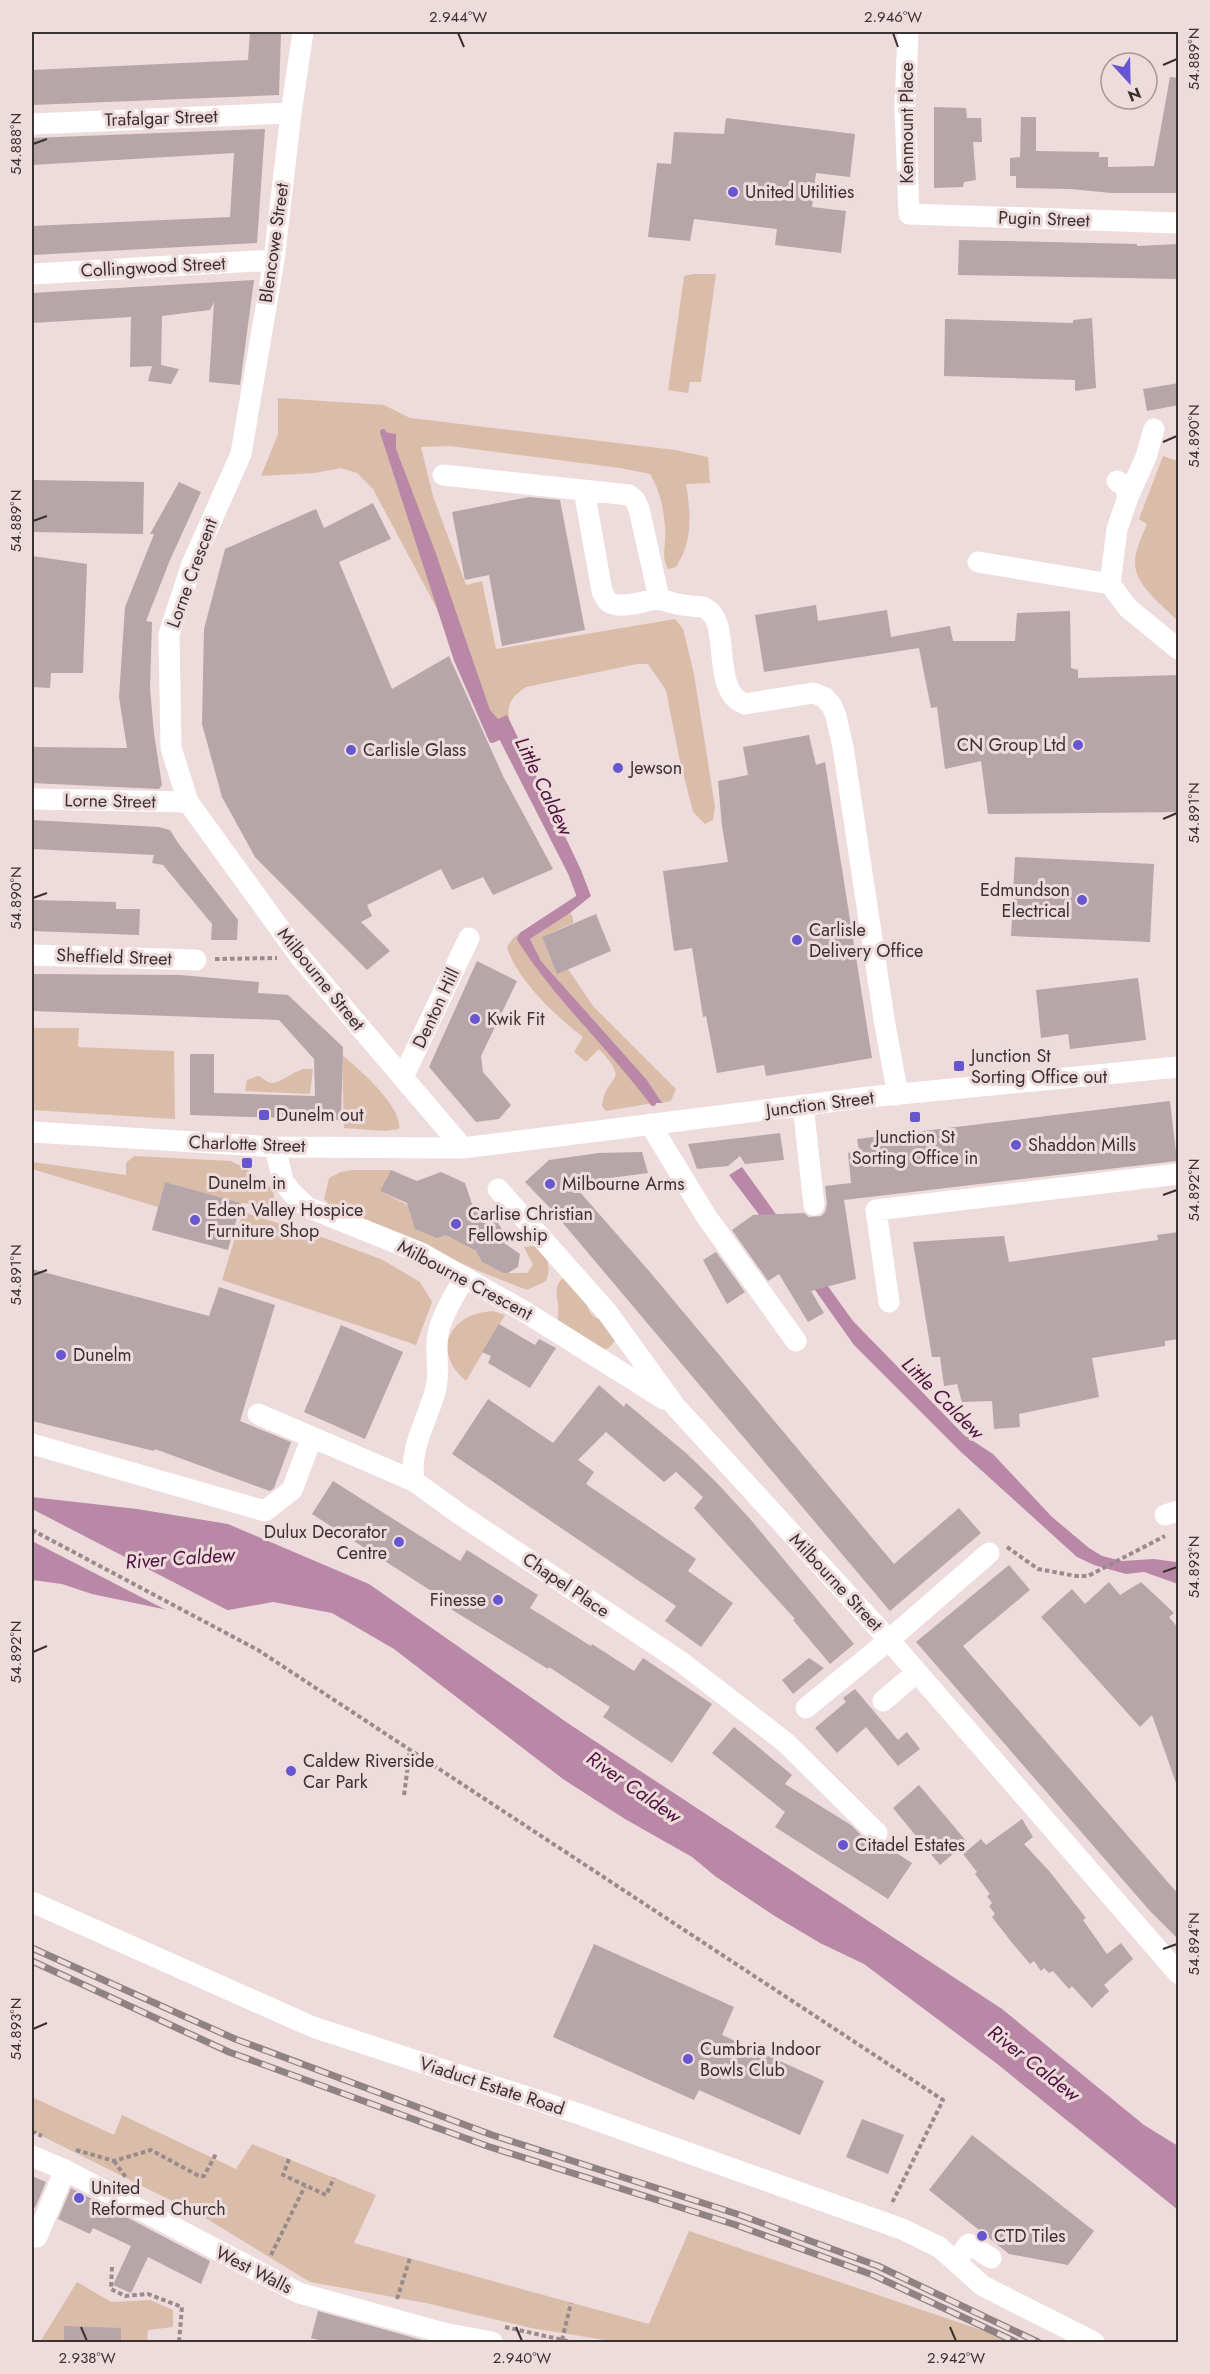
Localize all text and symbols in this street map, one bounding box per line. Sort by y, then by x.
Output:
text: 2.944°W [429,6,487,28]
text: 2.946°W [864,6,922,28]
text: 54.889°N [1183,28,1205,90]
north arrow [1099,51,1159,111]
street label: Kenmount Place [894,62,920,184]
text: N [1124,81,1145,107]
street label: Trafalgar Street [104,103,219,133]
text: 54.888°N [5,113,27,175]
place label: United Utilities [745,179,854,205]
street label: Blencowe Street [253,181,295,305]
marker: United Utilities [726,185,740,199]
street label: Pugin Street [998,204,1091,234]
street label: Collingwood Street [80,250,227,284]
text: 54.890°N [1183,404,1205,468]
text: 54.889°N [5,490,27,552]
street label: Lorne Crescent [160,514,224,631]
water label: Little Caldew [507,732,581,842]
place label: CN Group Ltd [957,732,1066,758]
place label: Carlisle Glass [363,737,466,763]
marker: CN Group Ltd [1071,738,1085,752]
marker: Carlisle Glass [344,743,358,757]
place label: Jewson [628,755,682,781]
marker: Jewson [611,761,625,775]
text: 54.891°N [1183,782,1205,844]
street label: Lorne Street [64,787,156,815]
text: 54.890°N [5,866,27,930]
place label: Edmundson Electrical [980,877,1070,924]
marker: Edmundson Electrical [1075,893,1089,907]
place label: Carlisle Delivery Office [809,917,923,964]
street label: Milbourne Street [271,922,371,1037]
marker: Carlisle Delivery Office [790,933,804,947]
street label: Sheffield Street [56,942,173,972]
street label: Denton Hill [406,964,466,1052]
place label: Kwik Fit [487,1006,545,1032]
marker: Kwik Fit [468,1012,482,1026]
place label: Junction St Sorting Office out [969,1043,1108,1090]
marker: Junction St Sorting Office out [952,1059,966,1073]
street label: Junction Street [763,1084,876,1124]
place label: Dunelm out [276,1102,364,1128]
marker: Dunelm out [257,1108,271,1122]
marker: Junction St Sorting Office in [908,1110,922,1124]
place label: Junction St Sorting Office in [852,1124,978,1171]
street label: Charlotte Street [188,1129,307,1159]
place label: Shaddon Mills [1028,1132,1136,1158]
marker: Shaddon Mills [1009,1138,1023,1152]
marker: Dunelm in [240,1156,254,1170]
text: 54.892°N [1183,1159,1205,1221]
place label: Dunelm in [208,1170,286,1196]
place label: Milbourne Arms [562,1171,685,1197]
marker: Milbourne Arms [543,1177,557,1191]
place label: Eden Valley Hospice Furniture Shop [207,1197,363,1244]
place label: Carlise Christian Fellowship [468,1201,593,1248]
marker: Eden Valley Hospice Furniture Shop [188,1213,202,1227]
marker: Carlise Christian Fellowship [449,1217,463,1231]
street label: Milbourne Crescent [393,1233,538,1327]
text: 54.891°N [5,1244,27,1306]
place label: Dunelm [73,1342,132,1368]
marker: Dunelm [54,1348,68,1362]
water label: Little Caldew [895,1350,992,1447]
place label: Dulux Decorator Centre [264,1519,388,1566]
street label: Milbourne Street [783,1527,889,1638]
marker: Dulux Decorator Centre [392,1535,406,1549]
text: 54.893°N [1183,1536,1205,1598]
water label: River Caldew [124,1540,238,1577]
street label: Chapel Place [517,1546,615,1624]
place label: Finesse [430,1587,486,1613]
marker: Finesse [491,1593,505,1607]
text: 54.892°N [5,1621,27,1683]
water label: River Caldew [581,1744,688,1832]
place label: Caldew Riverside Car Park [303,1748,434,1795]
marker: Caldew Riverside Car Park [284,1764,298,1778]
place label: Citadel Estates [855,1832,965,1858]
marker: Citadel Estates [836,1838,850,1852]
text: 54.894°N [1183,1912,1205,1976]
text: 54.893°N [5,1998,27,2060]
water label: River Caldew [982,2018,1087,2110]
place label: Cumbria Indoor Bowls Club [700,2036,822,2083]
street label: Viaduct Estate Road [416,2050,568,2122]
marker: Cumbria Indoor Bowls Club [681,2052,695,2066]
place label: United Reformed Church [91,2175,226,2222]
marker: United Reformed Church [72,2191,86,2205]
place label: CTD Tiles [994,2223,1066,2249]
marker: CTD Tiles [975,2229,989,2243]
street label: West Walls [211,2240,297,2300]
text: 2.938°W [58,2347,116,2369]
text: 2.940°W [493,2347,551,2369]
text: 2.942°W [927,2347,985,2369]

